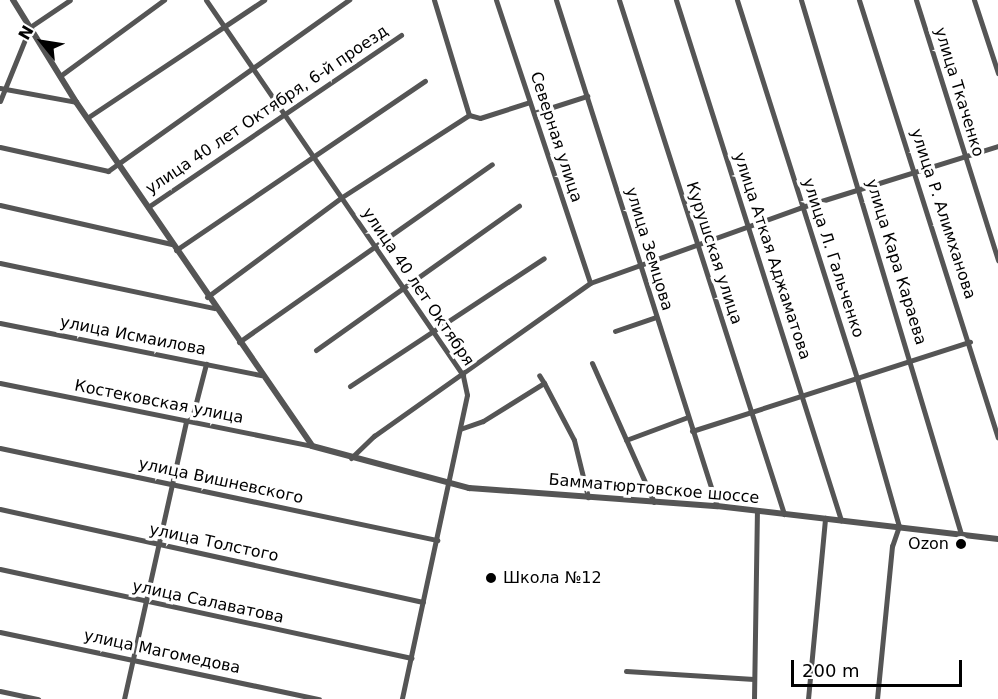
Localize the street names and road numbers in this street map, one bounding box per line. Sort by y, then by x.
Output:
street label: улица 40 лет Октября, 6-й проезд [142,21,392,199]
street label: улица Ткаченко [930,25,988,159]
street label: Северная улица [526,69,586,205]
street label: улица Р. Алимханова [906,126,980,302]
street label: улица Аткая Аджаматова [729,150,815,362]
street label: улица Л. Гальченко [798,176,868,340]
street label: улица Кара Караева [862,177,930,347]
street label: Курушская улица [682,179,746,327]
street label: улица Земцова [621,185,677,313]
street label: улица 40 лет Октября [358,204,478,370]
street label: улица Исмаилова [58,312,208,360]
street label: Костековская улица [73,376,245,428]
street label: улица Вишневского [137,454,305,508]
street label: Бамматюртовское шоссе [548,470,760,508]
street label: улица Толстого [148,520,280,566]
street label: улица Салаватова [130,577,286,627]
street label: улица Магомедова [82,626,242,678]

